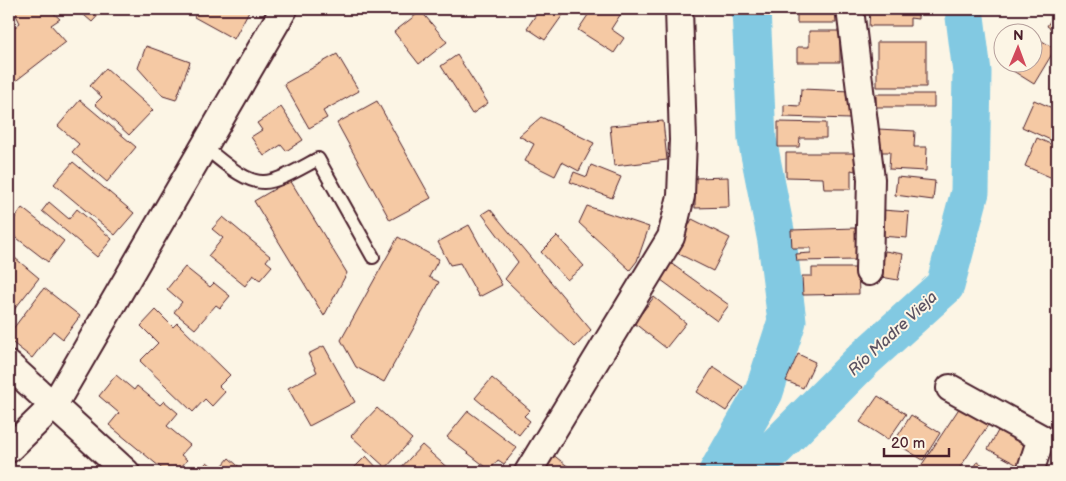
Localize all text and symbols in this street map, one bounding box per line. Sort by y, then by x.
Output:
north arrow [994,22,1044,72]
text: N [1013,27,1024,44]
water label: Río Madre Vieja [844,288,942,380]
scale bar [884,426,948,458]
text: 20 m [891,434,925,453]

